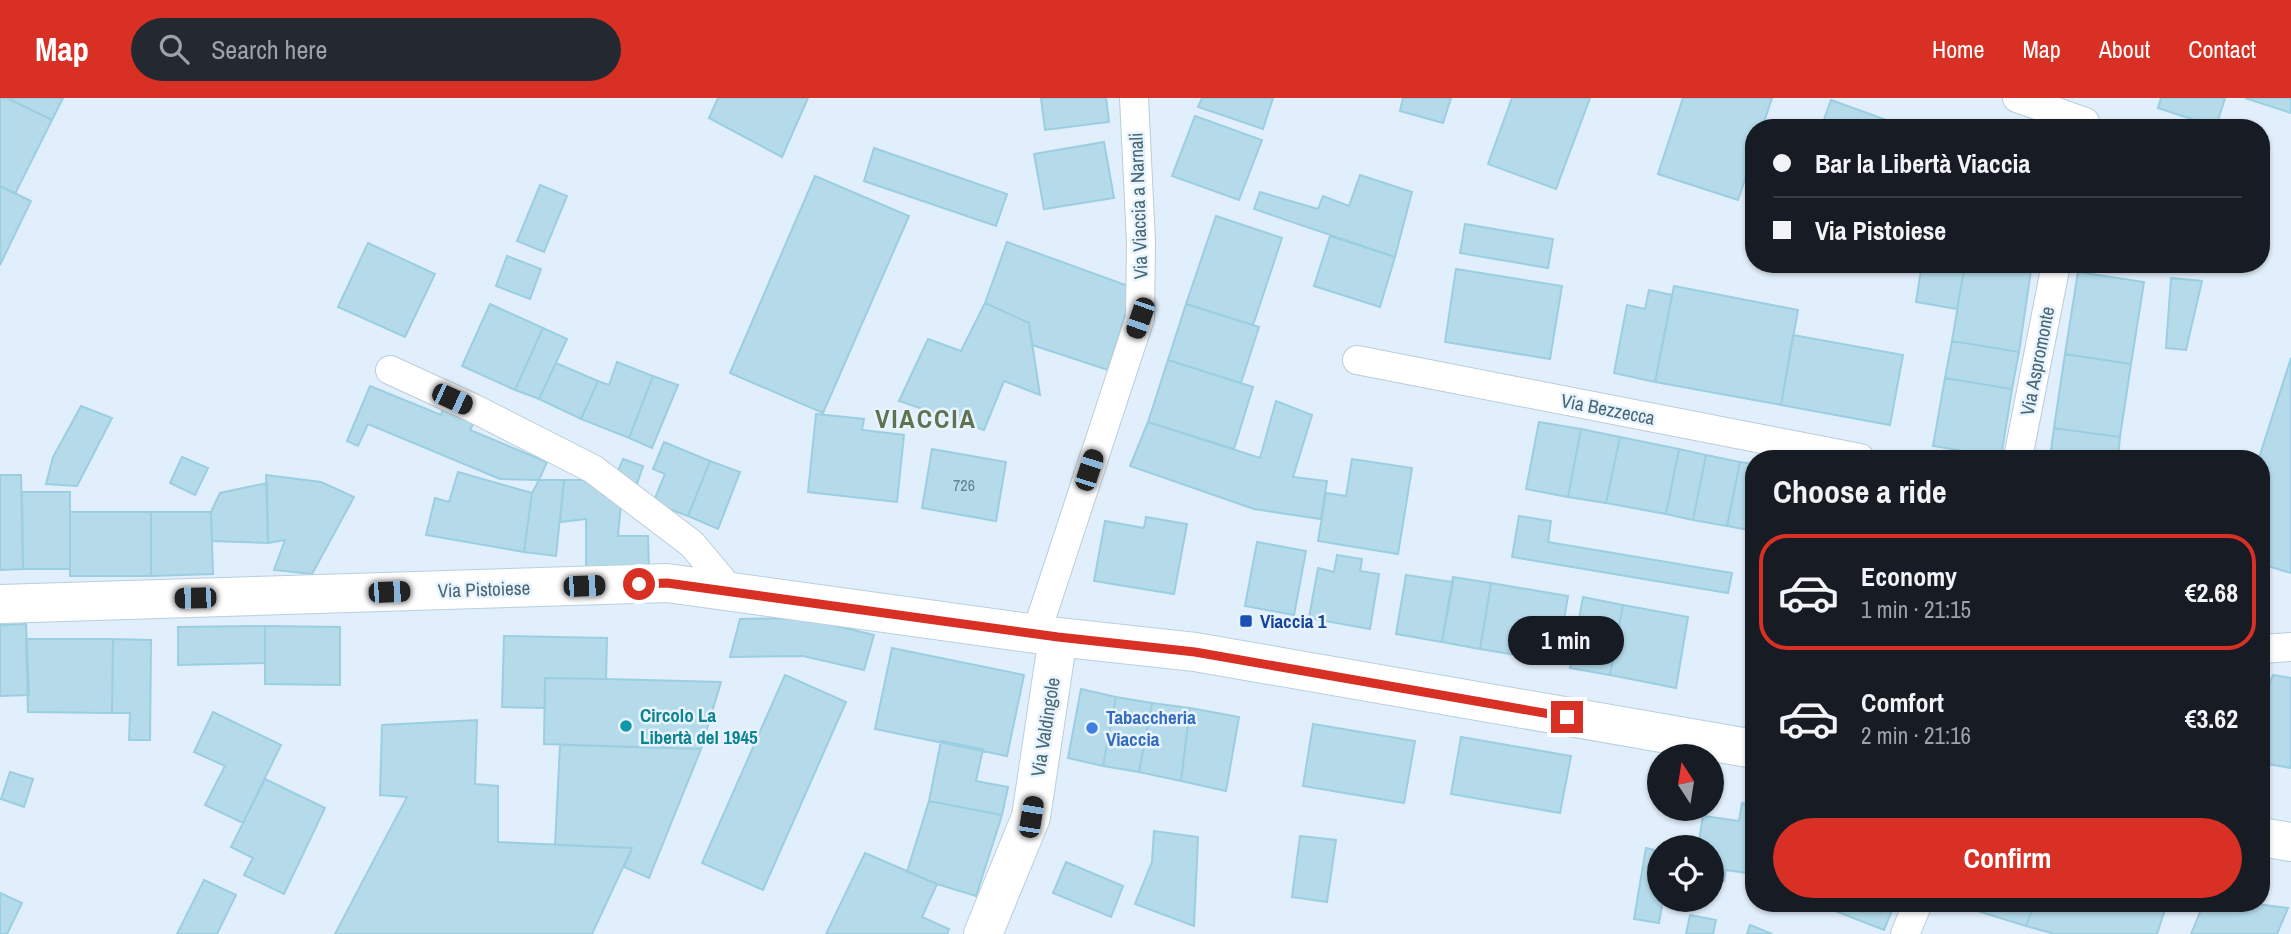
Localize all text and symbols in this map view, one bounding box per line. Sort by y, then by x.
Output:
search box [131,18,621,81]
text: Map [35,27,89,71]
icon: search [155,30,193,68]
text: Search here [211,32,327,67]
text: Home [1932,33,1984,65]
text: Map [2022,33,2061,65]
text: About [2099,33,2150,65]
text: Contact [2188,33,2256,65]
street label: Via Viaccia a Narnali [1122,132,1154,280]
text: Bar la Libertà Viaccia [1815,146,2030,181]
text: Via Pistoiese [1815,213,1946,248]
car [1124,295,1157,341]
street label: Via Aspromonte [2014,304,2060,418]
car [429,381,476,417]
street label: Via Bezzecca [1559,387,1657,431]
district label: VIACCIA [875,401,977,436]
car [1073,447,1106,493]
text: Choose a ride [1773,470,1947,513]
house number: 726 [953,474,975,496]
text: Economy [1861,559,1957,594]
icon: car [1777,561,1840,624]
route start [623,568,655,600]
street label: Via Pistoiese [437,574,531,604]
car [563,575,606,597]
text: €2.68 [2185,575,2238,610]
car [368,581,411,603]
car [174,587,217,609]
text: 1 min · 21:15 [1861,594,1971,625]
place label: Viaccia 1 [1260,608,1327,634]
marker: Viaccia 1 [1238,613,1254,629]
callout: 1 min [1509,616,1625,664]
text: 1 min [1541,625,1591,656]
street label: Via Valdingole [1024,676,1066,778]
text: Comfort [1861,685,1944,720]
icon: car [1777,687,1840,750]
route end [1551,701,1583,733]
text: €3.62 [2185,701,2238,736]
place label: Circolo La Libertà del 1945 [640,702,758,750]
place label: Tabaccheria Viaccia [1106,704,1196,752]
marker: Circolo La Libertà del 1945 [618,718,634,734]
marker: Tabaccheria Viaccia [1084,720,1100,736]
text: 2 min · 21:16 [1861,720,1971,751]
north arrow [1647,744,1724,821]
map controls [1647,744,1724,912]
car [1018,795,1045,839]
button: Confirm [1773,818,2242,898]
button: locate [1647,835,1724,912]

